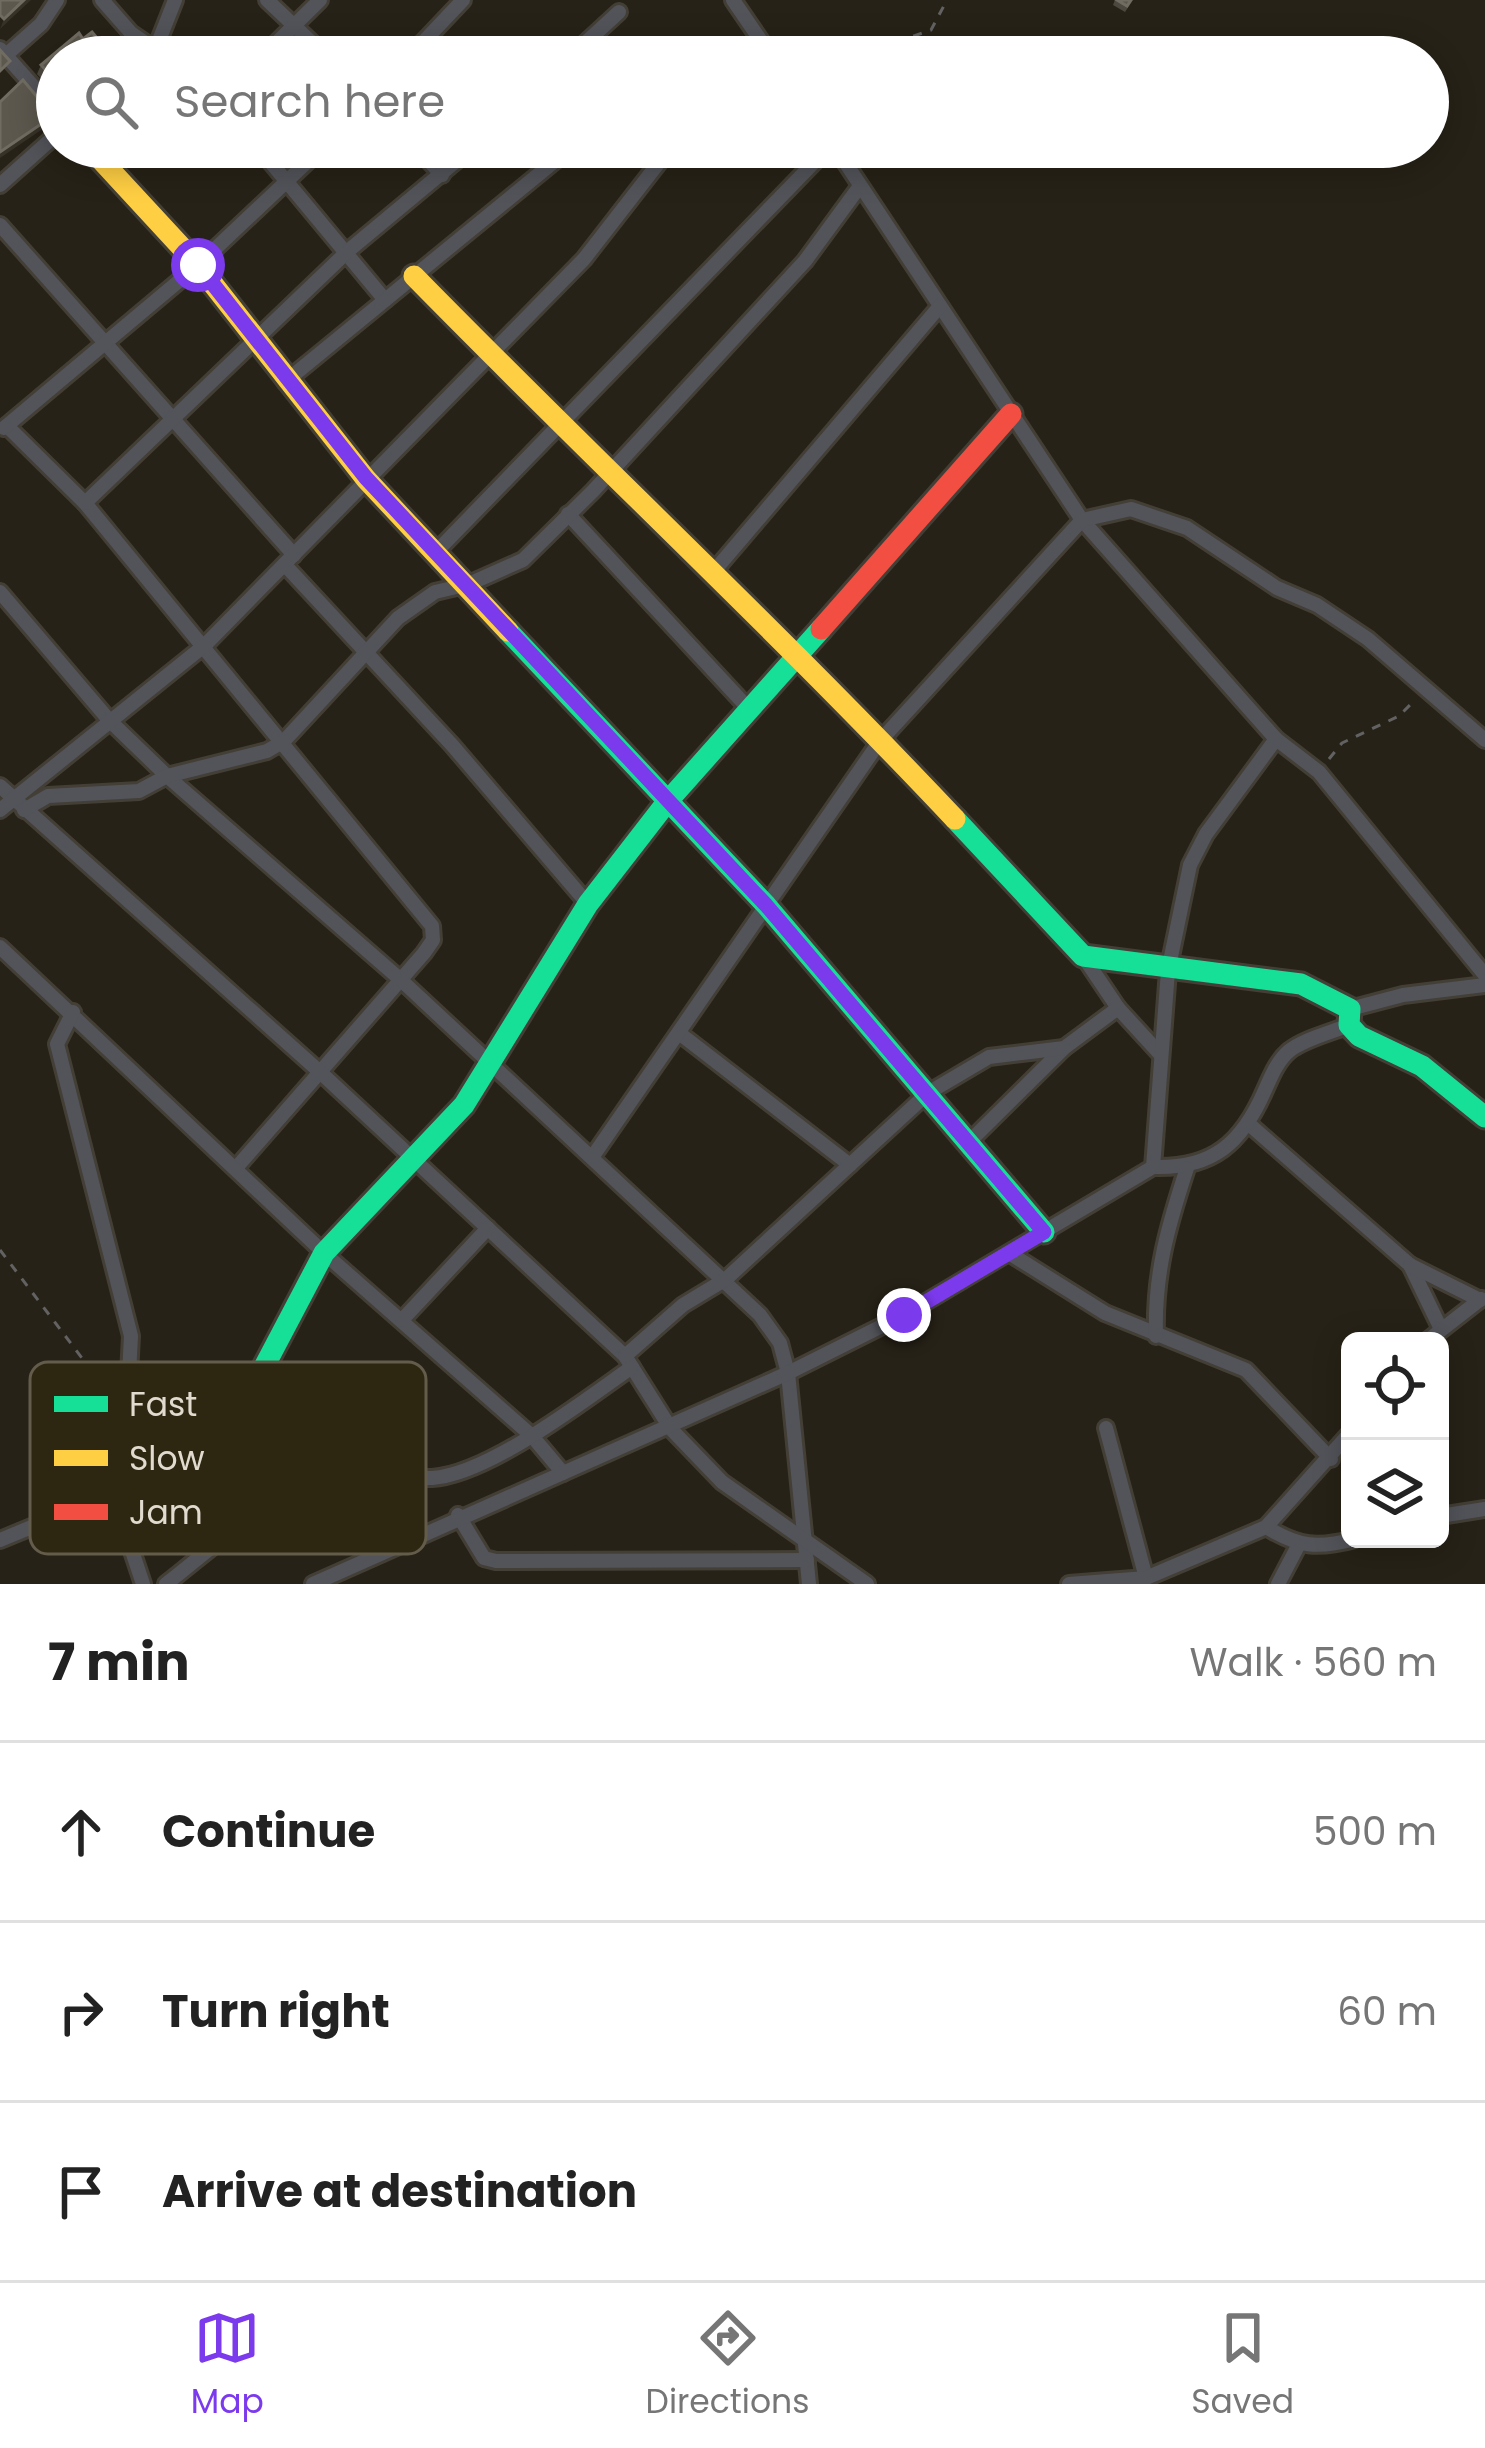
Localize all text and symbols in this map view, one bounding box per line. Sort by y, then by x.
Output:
search box [36,36,1449,168]
icon: search [78,69,144,135]
text: Search here [174,70,445,133]
route start [171,238,225,292]
route end [877,1288,931,1342]
map controls [1341,1332,1449,1548]
button: locate [1341,1332,1449,1440]
legend [30,1362,426,1554]
text: Fast [129,1381,197,1428]
text: Slow [129,1435,205,1482]
button: layers [1341,1440,1449,1548]
text: Jam [129,1489,203,1536]
text: 7 min [48,1626,190,1698]
text: Walk · 560 m [1189,1635,1437,1690]
icon: ahead [48,1799,114,1865]
text: Continue [162,1800,375,1863]
text: 500 m [1313,1804,1437,1859]
icon: right [48,1979,114,2045]
text: Turn right [162,1980,390,2043]
text: 60 m [1337,1984,1437,2039]
icon: arrive [48,2159,114,2225]
text: Arrive at destination [162,2160,637,2223]
tab: Map [191,2305,264,2427]
tab: Directions [646,2305,809,2427]
tab: Saved [1191,2305,1294,2427]

